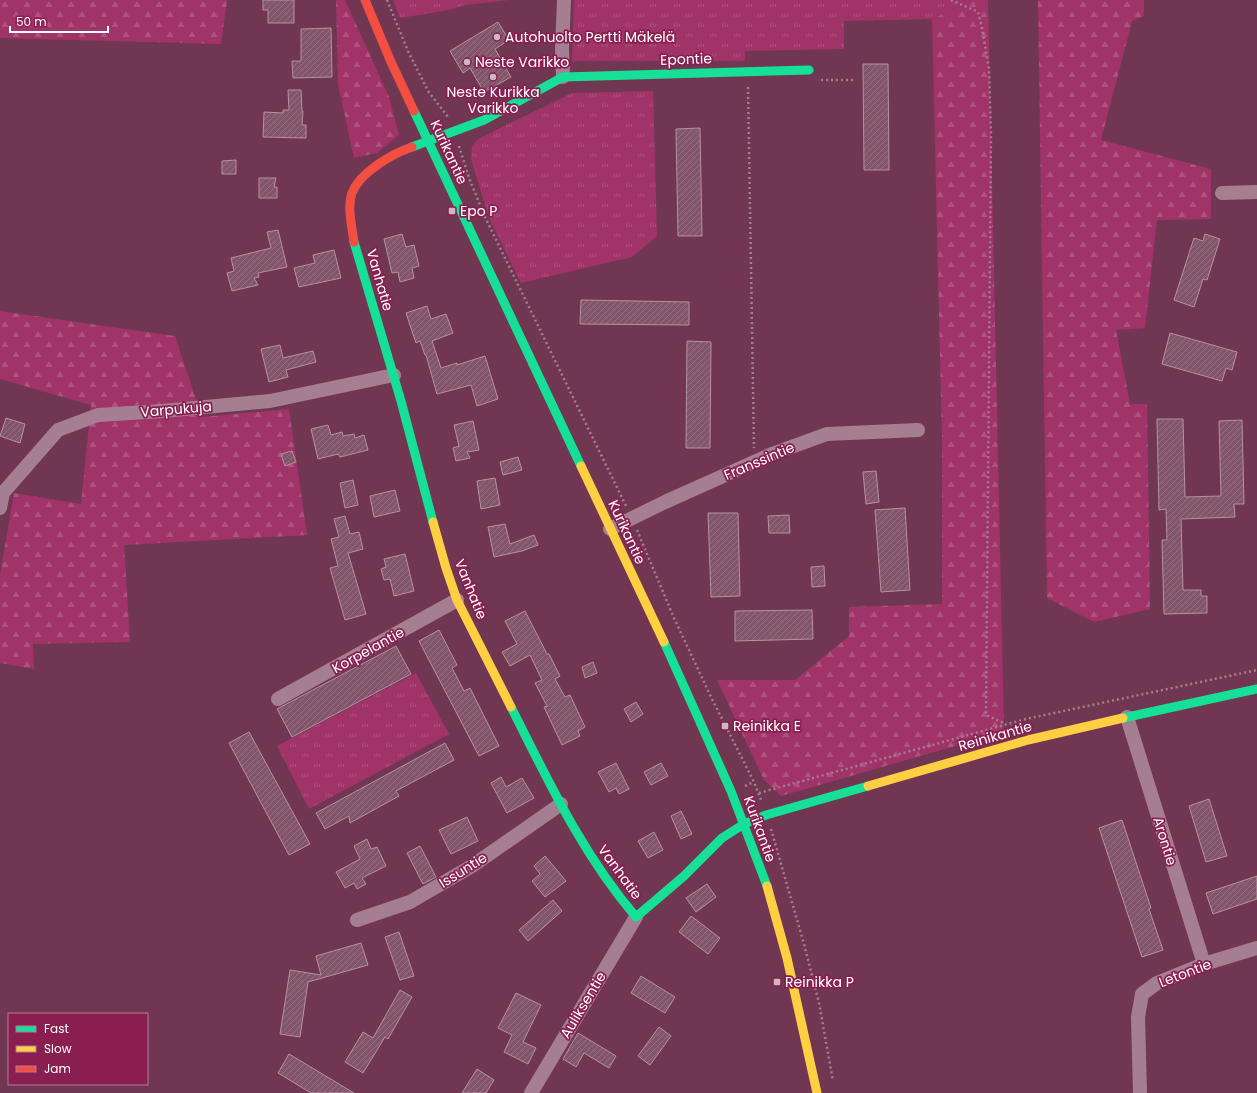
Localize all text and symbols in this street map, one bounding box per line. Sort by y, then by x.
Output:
scale bar [10,8,108,34]
text: 50 m [16,13,47,30]
place label: Autohuolto Pertti Mäkelä [505,27,675,47]
marker: Autohuolto Pertti Mäkelä [492,32,502,42]
street label: Epontie [660,48,713,70]
place label: Neste Varikko [475,52,569,72]
marker: Neste Varikko [462,57,472,67]
marker: Neste Kurikka Varikko [488,72,498,82]
place label: Neste Kurikka Varikko [446,82,540,118]
street label: Kurikantie [425,117,473,188]
place label: Epo P [460,201,497,221]
marker: Epo P [447,206,457,216]
street label: Vanhatie [362,247,398,314]
street label: Varpukuja [139,396,213,422]
street label: Franssintie [721,437,798,485]
street label: Kurikantie [603,497,651,568]
street label: Vanhatie [450,556,492,622]
street label: Korpelantie [328,622,408,678]
place label: Reinikka E [733,716,801,736]
street label: Reinikantie [956,716,1035,756]
marker: Reinikka E [720,721,730,731]
street label: Kurikantie [739,793,781,865]
street label: Arontie [1148,814,1182,868]
street label: Vanhatie [593,840,647,904]
street label: Issuntie [435,847,491,893]
street label: Letontie [1156,954,1215,992]
street label: Auliksentie [555,968,611,1042]
place label: Reinikka P [785,972,854,992]
marker: Reinikka P [772,977,782,987]
legend [8,1013,148,1085]
text: Fast [44,1020,69,1037]
text: Slow [44,1040,72,1057]
text: Jam [44,1060,71,1077]

